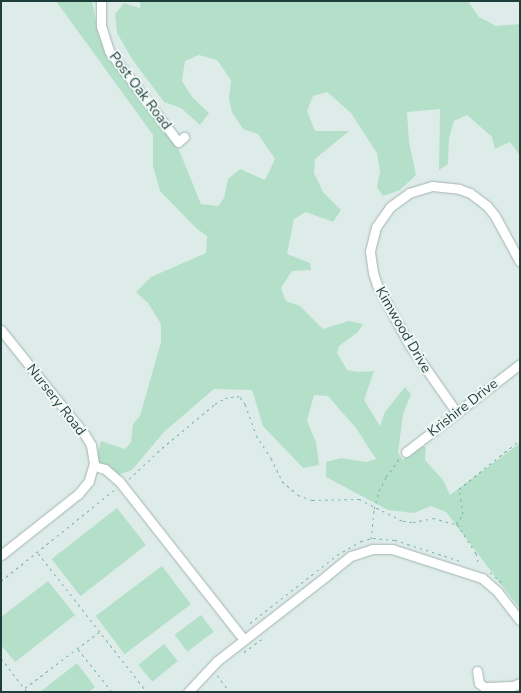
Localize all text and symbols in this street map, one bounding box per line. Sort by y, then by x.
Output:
street label: Post Oak Road [105,49,175,133]
street label: Kimwood Drive [372,284,434,376]
street label: Nursery Road [23,361,89,439]
street label: Krishire Drive [425,375,501,441]

